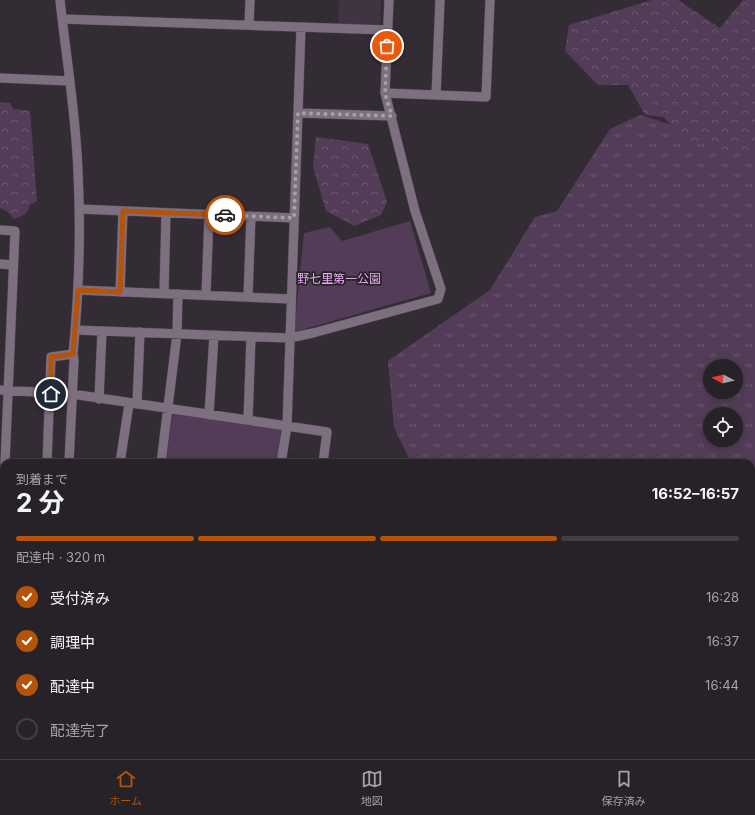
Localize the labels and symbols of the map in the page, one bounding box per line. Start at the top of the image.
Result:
pin [370,29,404,63]
courier [205,195,245,235]
park label: 野七里第一公園 [297,271,381,286]
north arrow [703,359,743,399]
pin [34,377,68,411]

